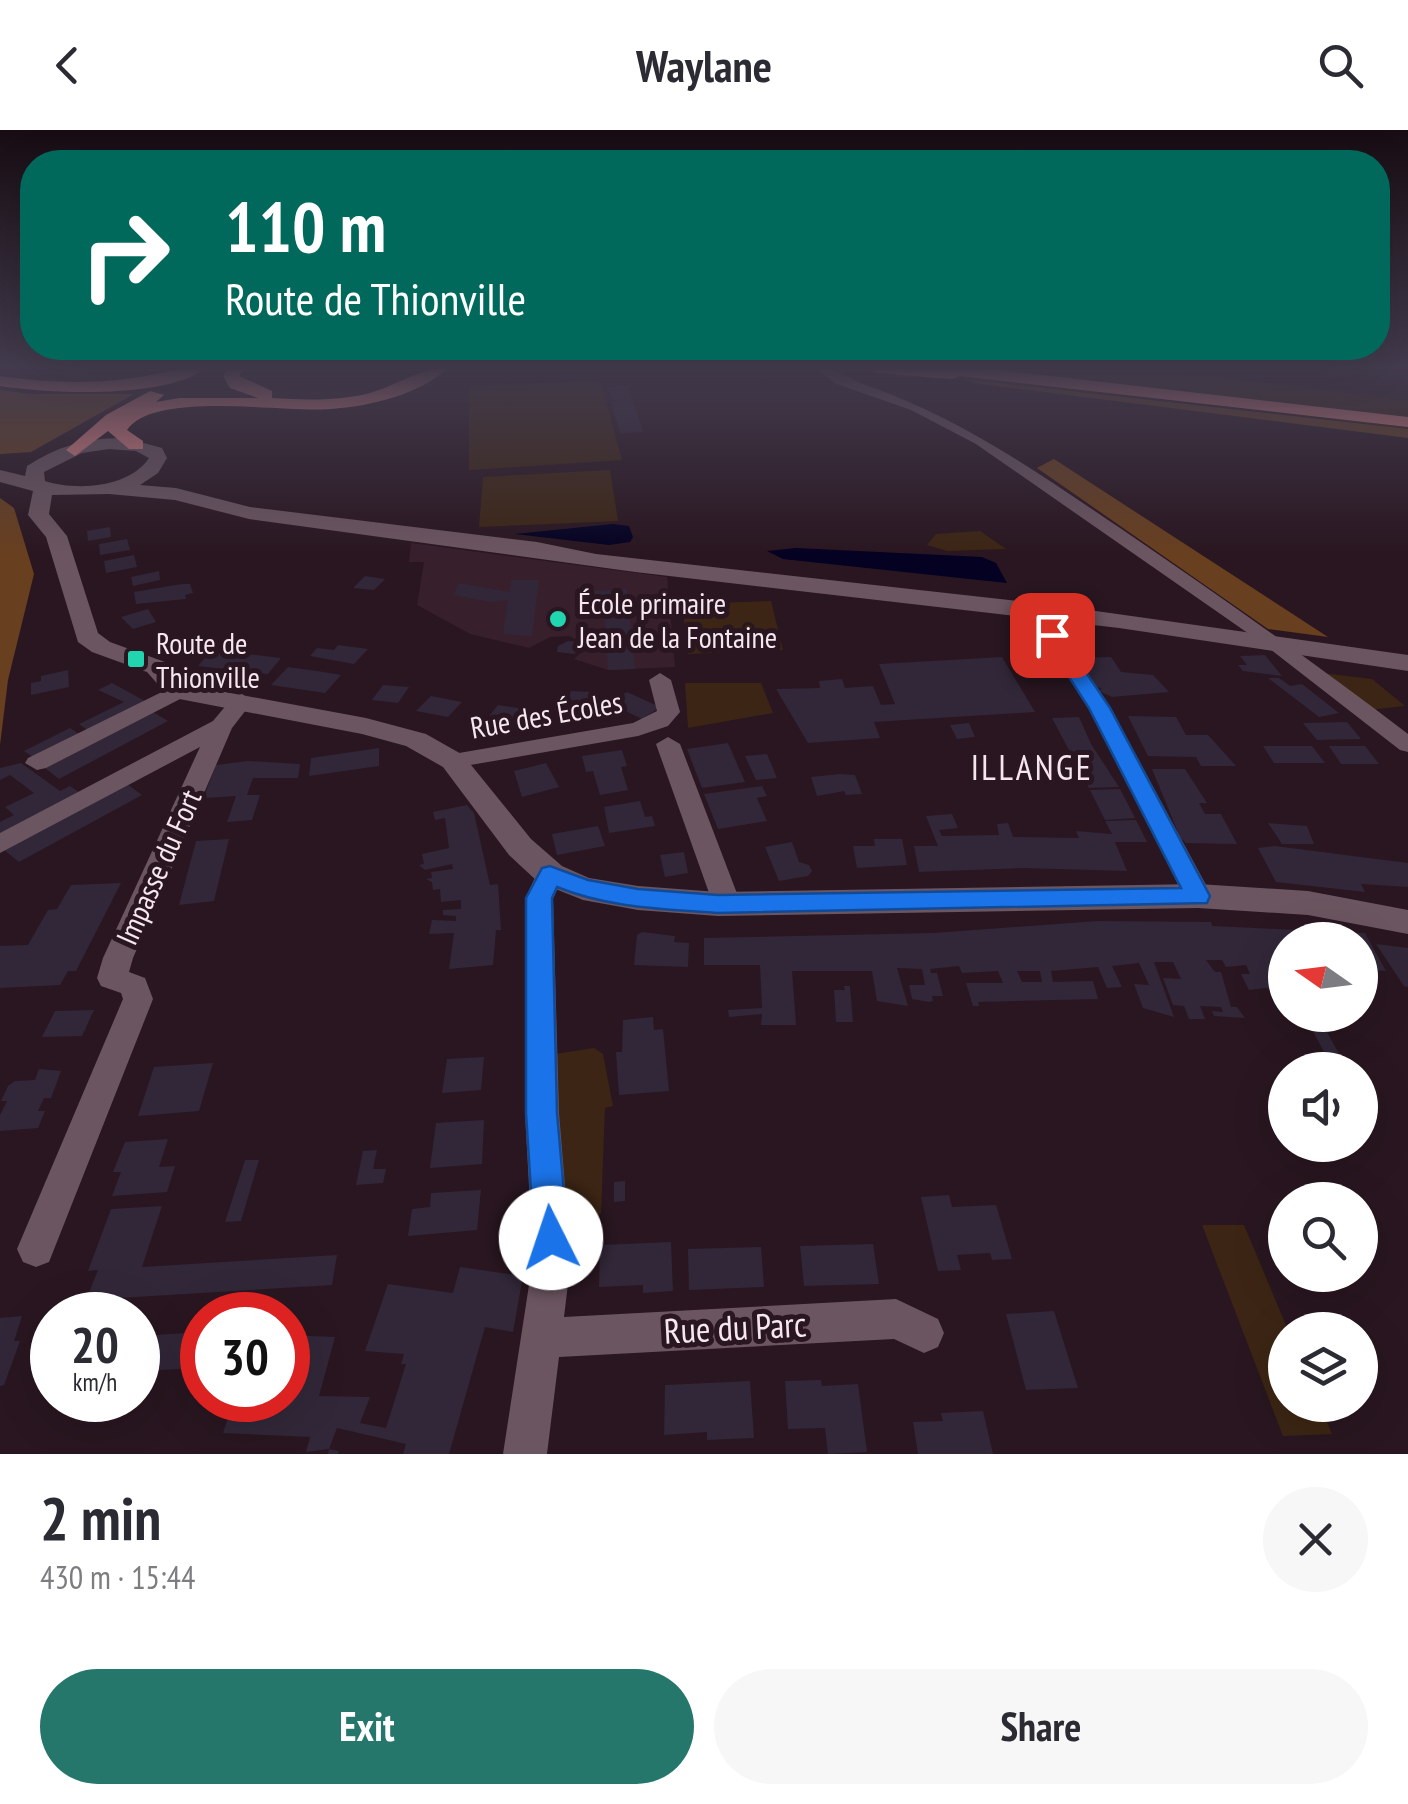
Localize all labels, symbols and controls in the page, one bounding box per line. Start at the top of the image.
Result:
text: Waylane [636,36,772,94]
icon: back [40,38,95,93]
icon: search [1313,38,1368,93]
text: 110 m [225,181,386,271]
icon: right [60,190,190,320]
text: Route de Thionville [225,269,526,327]
place label: École primaire Jean de la Fontaine [577,583,777,656]
pin [1010,593,1095,678]
marker: École primaire Jean de la Fontaine [547,608,569,630]
icon: arrive [1025,608,1080,663]
place label: Route de Thionville [156,623,260,696]
marker: Route de Thionville [125,648,147,670]
street label: Rue des Écoles [467,681,625,747]
district label: ILLANGE [971,744,1093,790]
street label: Impasse du Fort [107,783,210,951]
north arrow [1268,922,1378,1032]
map controls [1268,922,1378,1422]
button: sound [1268,1052,1378,1162]
button: search [1268,1182,1378,1292]
position arrow [499,1186,603,1290]
speed limit sign: 30 [180,1292,310,1422]
street label: Rue du Parc [663,1300,807,1354]
text: 20 [71,1312,119,1377]
button: layers [1268,1312,1378,1422]
text: km/h [73,1366,117,1398]
text: 2 min [40,1479,161,1557]
button: close [1263,1487,1368,1592]
text: 430 m · 15:44 [40,1556,195,1598]
button: Exit [40,1669,694,1784]
button: Share [714,1669,1368,1784]

